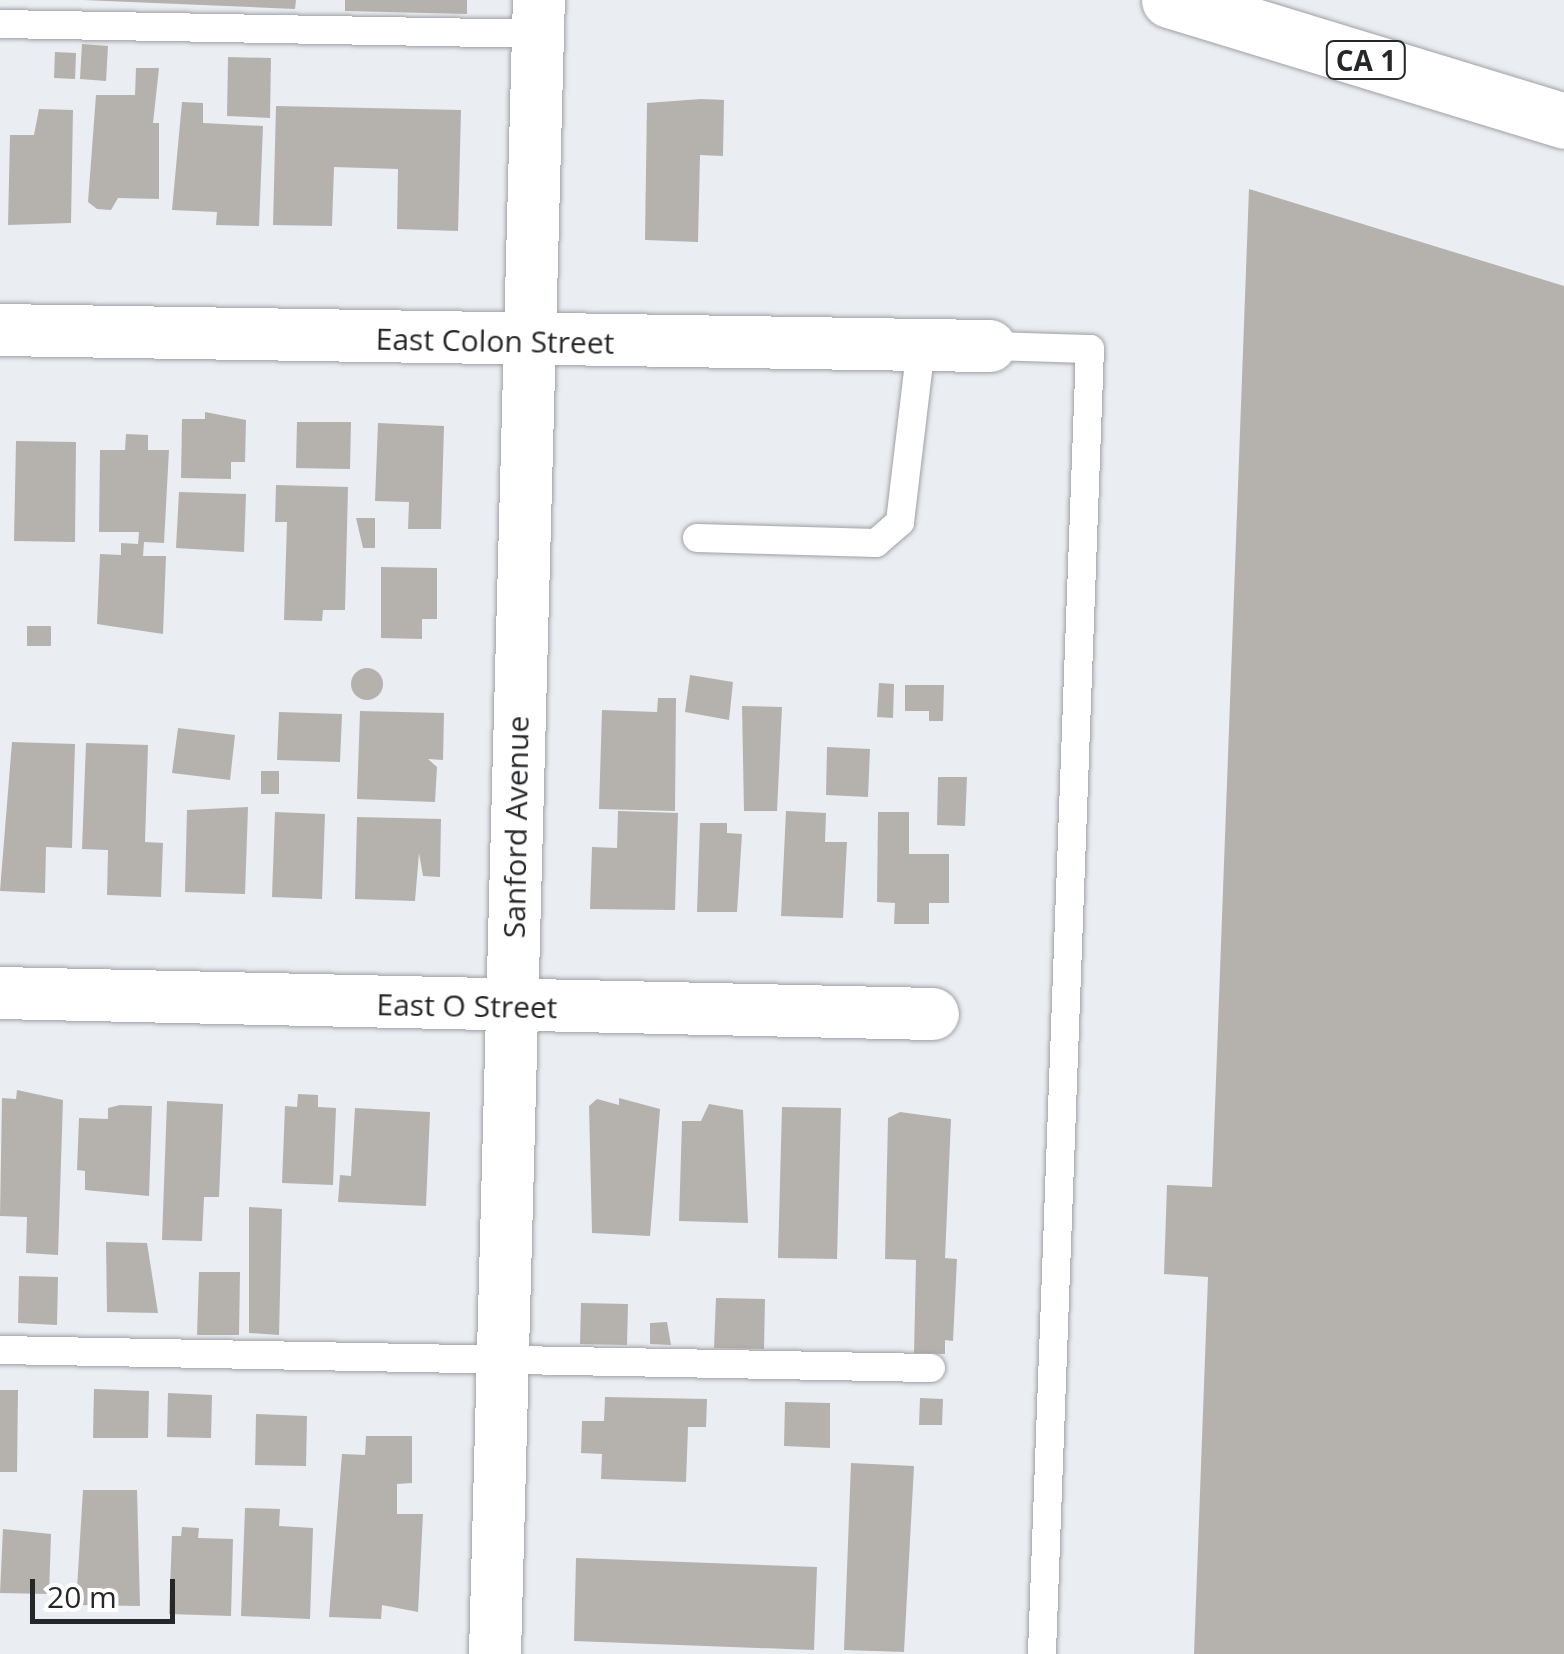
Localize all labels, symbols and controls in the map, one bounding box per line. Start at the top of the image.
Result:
road number: CA 1 [1324,37,1408,83]
street label: East Colon Street [375,321,615,361]
street label: Sanford Avenue [496,715,536,939]
street label: East O Street [376,986,558,1026]
scale bar [35,1559,180,1621]
text: 20 m [47,1576,117,1617]

